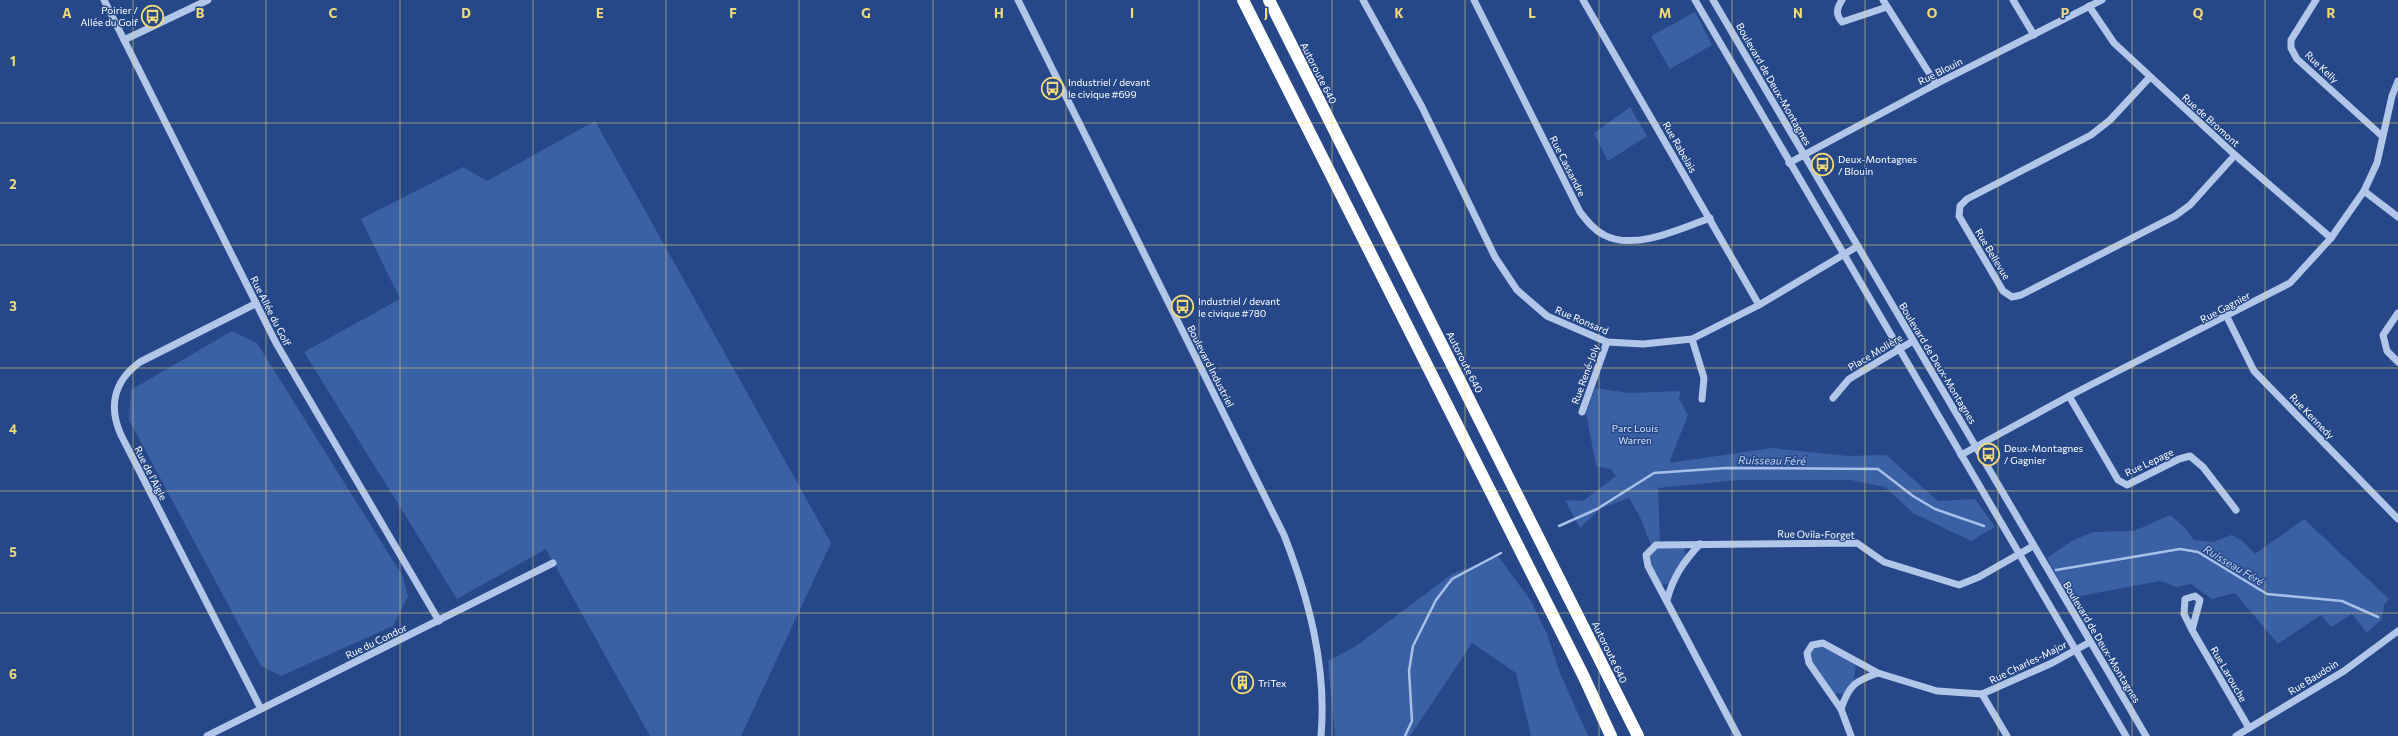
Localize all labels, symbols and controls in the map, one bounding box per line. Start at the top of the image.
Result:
bus stop icon: Poirier / Allée du Golf [140,3,166,29]
place label: Poirier / Allée du Golf [80,4,139,28]
text: A [62,5,72,21]
text: B [196,5,205,21]
text: C [329,5,338,21]
text: D [461,5,471,21]
text: E [596,5,604,21]
text: F [729,5,737,21]
text: G [861,5,871,21]
text: H [994,5,1004,21]
text: I [1130,5,1134,21]
text: J [1264,5,1268,21]
text: K [1394,5,1404,21]
text: L [1528,5,1536,21]
text: M [1659,5,1671,21]
text: N [1793,5,1803,21]
text: O [1927,5,1938,21]
text: P [2061,5,2070,21]
text: Q [2193,5,2204,21]
text: R [2327,5,2336,21]
street label: Boulevard de Deux-Montagnes [1734,21,1814,148]
street label: Autoroute 640 [1298,40,1340,106]
street label: Rue Kelly [2303,49,2341,85]
text: 1 [10,53,16,69]
street label: Rue Blouin [1916,55,1964,87]
bus stop icon: Industriel / devant le civique #699 [1039,75,1065,101]
place label: Industriel / devant le civique #699 [1068,76,1150,100]
street label: Rue de Bromont [2180,91,2242,149]
street label: Rue Rabelais [1660,119,1700,175]
street label: Rue Cassandre [1548,134,1588,198]
bus stop icon: Deux-Montagnes / Blouin [1810,152,1836,178]
place label: Deux-Montagnes / Blouin [1838,153,1918,177]
text: 2 [9,176,17,192]
street label: Rue Bellevue [1973,226,2013,282]
street label: Rue Allée du Golf [248,274,294,348]
street label: Rue Gagnier [2198,289,2252,325]
bus stop icon: Industriel / devant le civique #780 [1169,294,1195,320]
place label: Industriel / devant le civique #780 [1198,295,1280,319]
text: 3 [9,298,17,314]
street label: Boulevard de Deux-Montagnes [1897,300,1979,426]
street label: Rue Ronsard [1553,303,1611,337]
street label: Boulevard Industriel [1185,323,1237,409]
street label: Autoroute 640 [1444,329,1486,395]
street label: Place Molière [1846,331,1904,373]
street label: Rue René-Joly [1569,342,1601,406]
street label: Rue Kennedy [2287,391,2337,441]
text: 4 [9,421,17,437]
park label: Parc Louis Warren [1612,422,1659,446]
bus stop icon: Deux-Montagnes / Gagnier [1975,441,2001,467]
place label: Deux-Montagnes / Gagnier [2004,442,2084,466]
street label: Rue de l'Aigle [132,444,170,502]
street label: Rue Lepage [2123,446,2175,478]
water label: Ruisseau Féré [1738,453,1806,467]
street label: Rue Ovila-Forget [1777,527,1855,541]
water label: Ruisseau Féré [2202,542,2267,588]
text: 5 [9,544,17,560]
street label: Boulevard de Deux-Montagnes [2061,579,2143,705]
street label: Autoroute 640 [1590,619,1630,685]
street label: Rue du Condor [343,621,409,661]
street label: Rue Charles-Major [1987,638,2069,686]
street label: Rue Larouche [2208,644,2250,704]
street label: Rue Baudoin [2286,657,2340,697]
text: 6 [9,666,17,682]
building icon: TriTex [1230,670,1256,696]
place label: TriTex [1258,677,1287,689]

